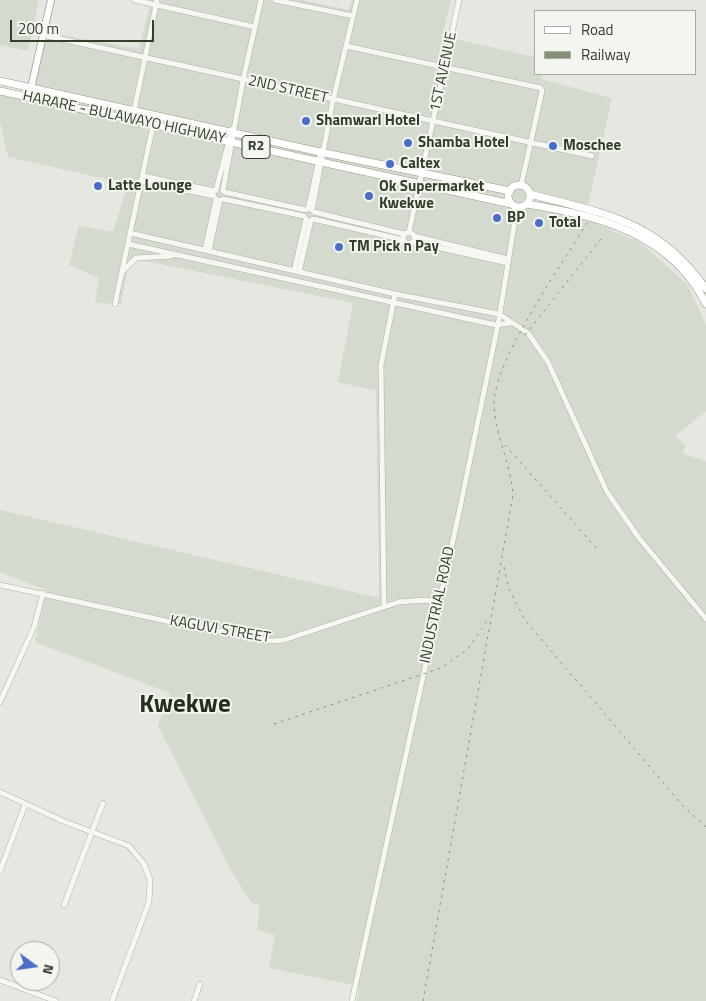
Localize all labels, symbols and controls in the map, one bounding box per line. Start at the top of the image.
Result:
scale bar [12,10,156,42]
legend [534,10,696,75]
text: 200 m [18,17,59,40]
text: Road [581,18,613,41]
street label: 1ST AVENUE [427,30,461,114]
text: Railway [581,43,631,66]
street label: 2ND STREET [246,72,330,108]
street label: HARARE - BULAWAYO HIGHWAY [21,88,227,148]
place label: Shamwarl Hotel [316,112,420,130]
marker: Shamwarl Hotel [300,115,312,127]
place label: Shamba Hotel [418,134,509,152]
road number: R2 [242,136,270,158]
marker: Shamba Hotel [402,137,414,149]
place label: Moschee [563,137,621,155]
marker: Moschee [547,140,559,152]
place label: Caltex [400,155,440,173]
marker: Caltex [384,158,396,170]
place label: Latte Lounge [108,177,192,195]
place label: Ok Supermarket Kwekwe [379,178,484,213]
marker: Latte Lounge [92,180,104,192]
marker: Ok Supermarket Kwekwe [363,190,375,202]
place label: BP [507,209,525,227]
marker: BP [491,212,503,224]
place label: Total [549,214,581,232]
marker: Total [533,217,545,229]
place label: TM Pick n Pay [349,238,439,256]
marker: TM Pick n Pay [333,241,345,253]
street label: INDUSTRIAL ROAD [417,545,459,665]
street label: KAGUVI STREET [168,612,272,648]
district label: Kwekwe [139,691,231,721]
north arrow [10,941,60,991]
text: N [38,962,60,977]

